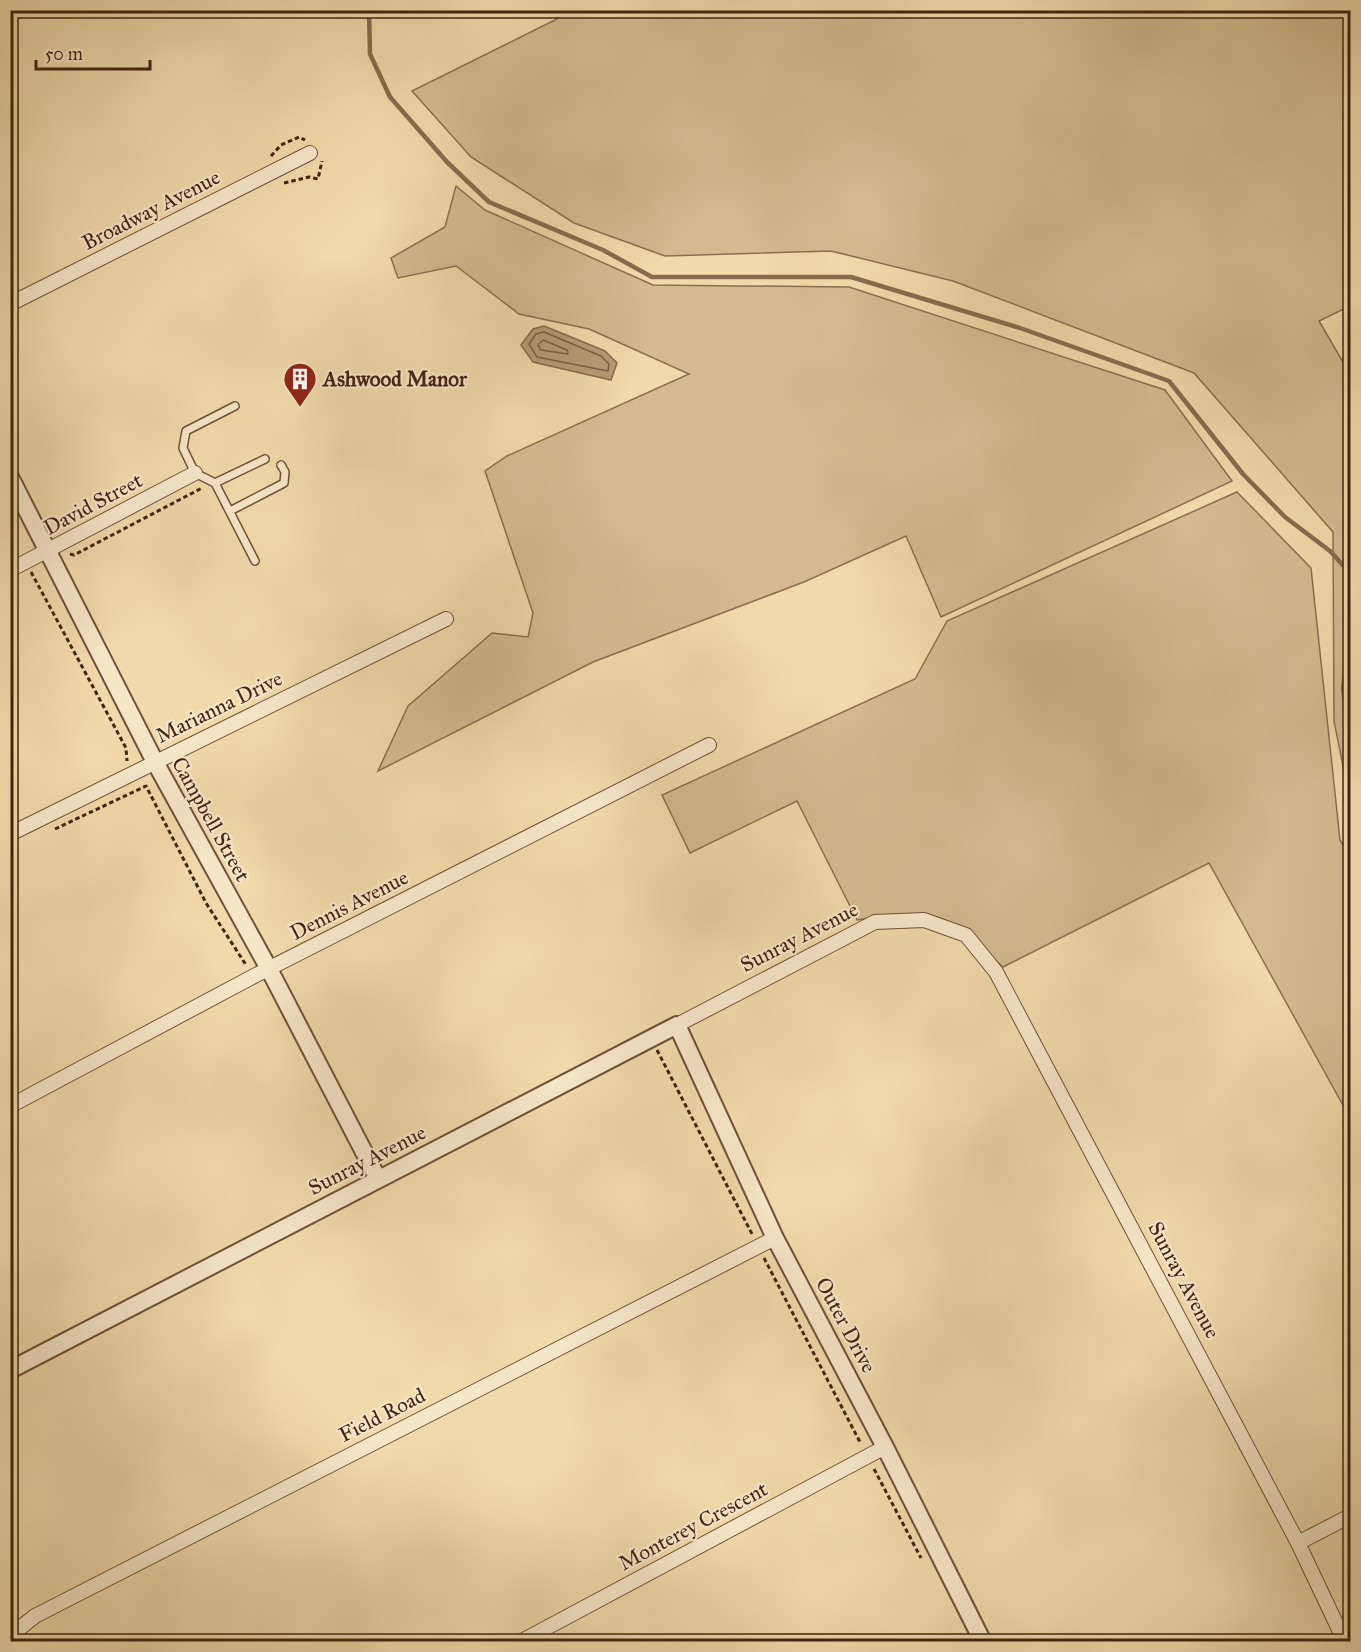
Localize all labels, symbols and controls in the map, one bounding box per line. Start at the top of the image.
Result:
scale bar [36,33,150,71]
text: 50 m [45,43,83,65]
street label: Broadway Avenue [78,164,225,256]
building icon: Ashwood Manor [282,361,318,408]
place label: Ashwood Manor [321,366,468,392]
street label: David Street [39,467,147,541]
street label: Marianna Drive [151,665,287,749]
street label: Campbell Street [166,752,256,886]
street label: Dennis Avenue [286,864,413,946]
street label: Sunray Avenue [736,896,862,978]
street label: Sunray Avenue [304,1119,430,1201]
street label: Sunray Avenue [1142,1217,1226,1343]
street label: Outer Drive [810,1273,882,1377]
street label: Field Road [334,1382,430,1448]
street label: Monterey Crescent [614,1476,772,1576]

